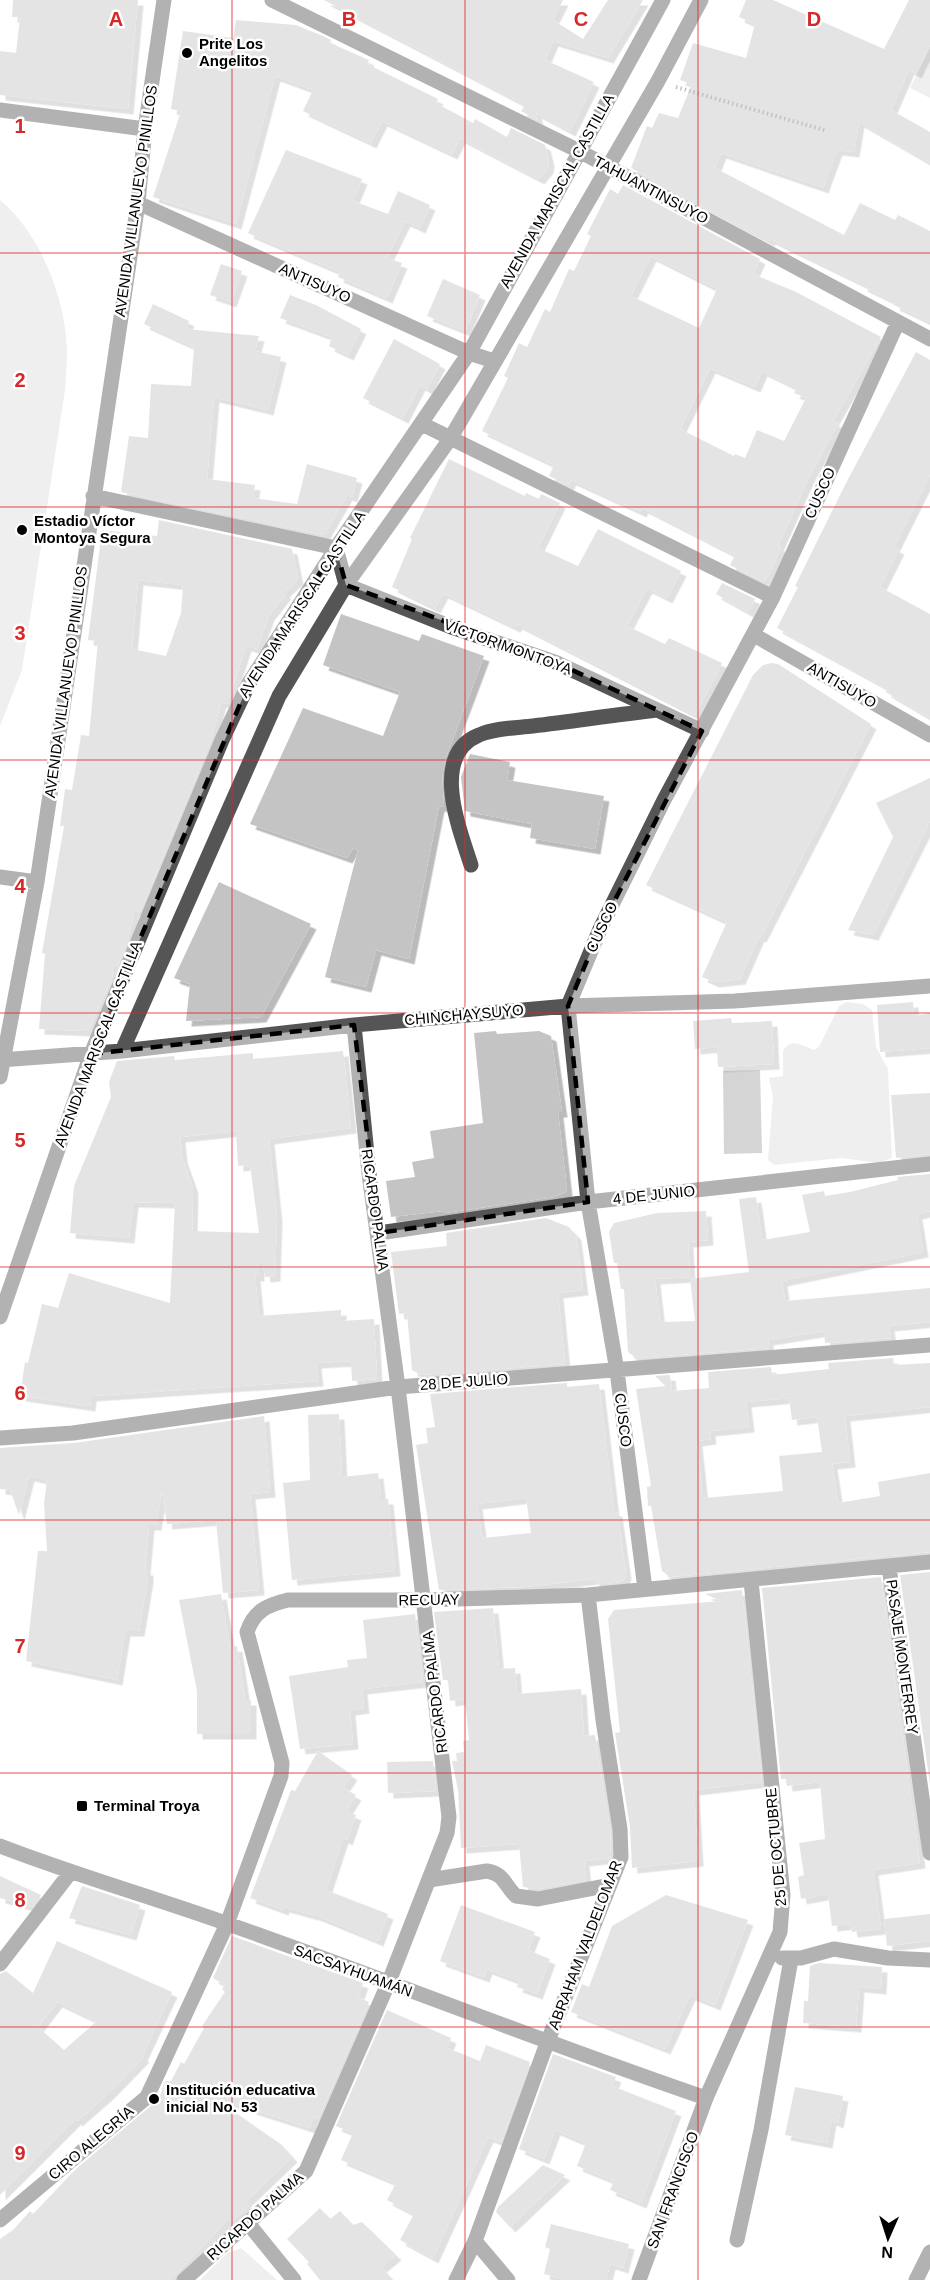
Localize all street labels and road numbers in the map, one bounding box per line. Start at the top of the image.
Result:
street label: AVENIDA VILLANUEVO PINILLOS [111,84,160,318]
street label: AVENIDA MARISCAL CASTILLA [496,91,617,291]
street label: TAHUANTINSUYO [591,152,711,227]
street label: ANTISUYO [277,259,354,306]
street label: CUSCO [801,465,838,521]
street label: AVENIDA MARISCAL CASTILLA [235,507,368,700]
street label: AVENIDA VILLANUEVO PINILLOS [41,565,90,799]
street label: VÍCTOR MONTOYA [442,615,575,678]
street label: ANTISUYO [805,658,880,711]
street label: CUSCO [582,899,621,955]
street label: AVENIDA MARISCAL CASTILLA [50,938,145,1149]
street label: CHINCHAYSUYO [404,1001,524,1028]
street label: RICARDO PALMA [359,1148,392,1272]
street label: 4 DE JUNIO [612,1182,696,1207]
street label: 28 DE JULIO [419,1370,509,1393]
street label: CUSCO [612,1392,635,1448]
street label: PASAJE MONTERREY [883,1578,922,1736]
street label: RECUAY [398,1590,460,1609]
street label: RICARDO PALMA [419,1630,450,1754]
street label: 25 DE OCTUBRE [762,1787,789,1907]
street label: ABRAHAM VALDELOMAR [544,1858,625,2032]
street label: SACSAYHUAMÁN [292,1941,415,2000]
street label: CIRO ALEGRÍA [45,2102,137,2183]
street label: SAN FRANCISCO [643,2129,702,2251]
street label: RICARDO PALMA [203,2168,306,2263]

